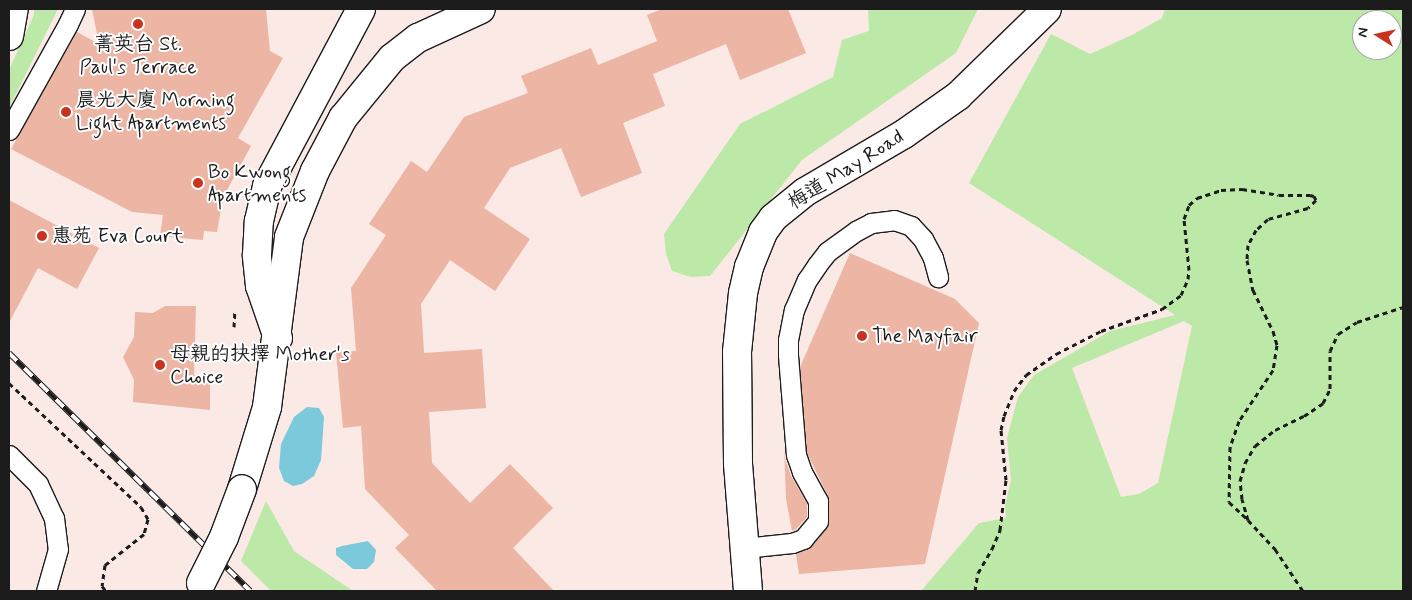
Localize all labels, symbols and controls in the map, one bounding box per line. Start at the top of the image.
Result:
north arrow [1352,10,1402,60]
marker: 菁英台 St. Paul's Terrace [132,18,144,30]
text: N [1354,26,1373,39]
place label: 菁英台 St. Paul's Terrace [81,32,195,79]
place label: 晨光大廈 Morning Light Apartments [76,88,235,135]
marker: 晨光大廈 Morning Light Apartments [60,106,72,118]
street label: 梅道 May Road [785,126,907,214]
place label: Bo Kwong Apartments [208,160,306,207]
marker: Bo Kwong Apartments [192,177,204,189]
place label: 惠苑 Eva Court [52,224,182,248]
marker: 惠苑 Eva Court [36,230,48,242]
place label: The Mayfair [872,324,977,348]
marker: The Mayfair [856,330,868,342]
place label: 母親的抉擇 Mother's Choice [170,342,350,389]
marker: 母親的抉擇 Mother's Choice [154,359,166,371]

